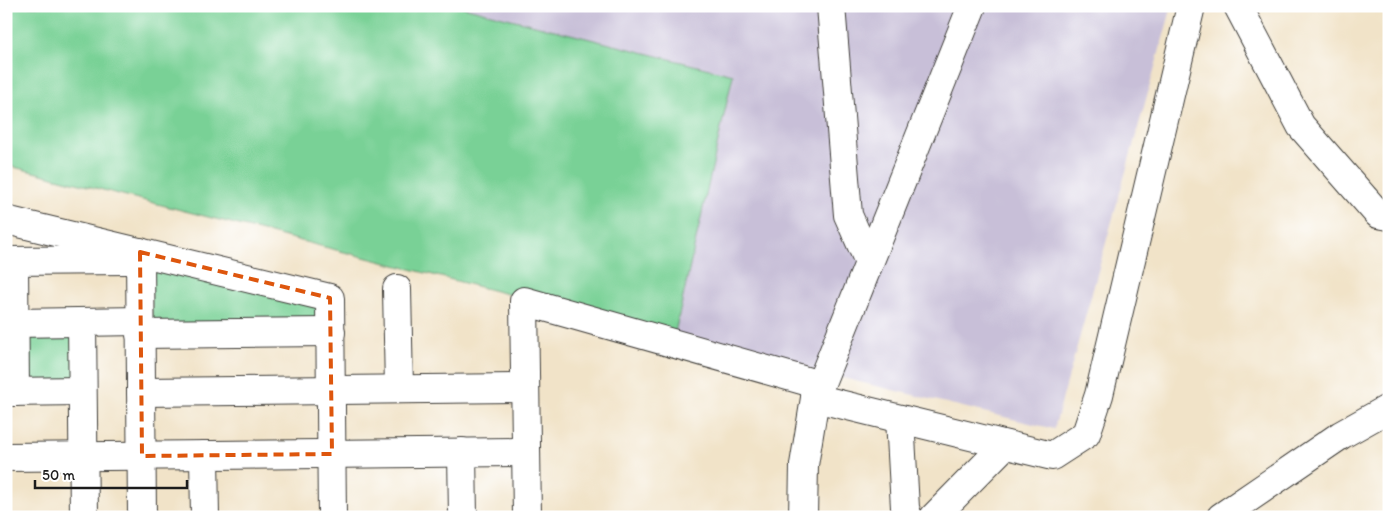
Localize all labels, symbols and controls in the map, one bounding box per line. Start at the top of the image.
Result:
scale bar [35,458,188,490]
text: 50 m [42,466,75,484]

